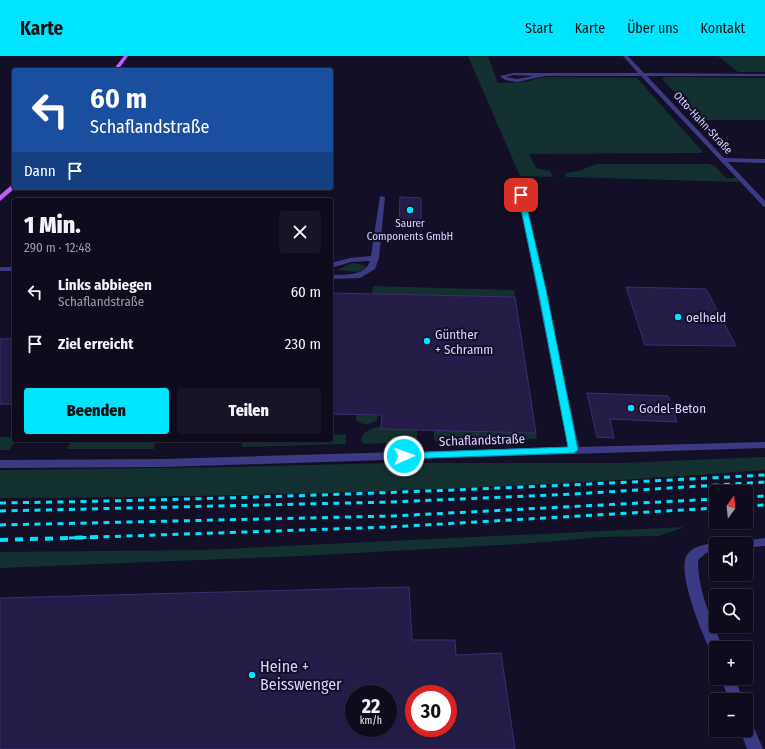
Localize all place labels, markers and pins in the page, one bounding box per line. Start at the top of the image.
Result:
pin [504,178,538,212]
marker: Saurer Components GmbH [405,205,415,215]
place label: Saurer Components GmbH [367,217,453,243]
place label: oelheld [686,310,726,325]
marker: oelheld [673,312,683,322]
place label: Günther + Schramm [435,327,493,357]
marker: Günther + Schramm [422,336,432,346]
place label: Godel-Beton [639,401,706,416]
marker: Godel-Beton [626,403,636,413]
place label: Heine + Beisswenger [260,657,342,694]
marker: Heine + Beisswenger [247,670,257,680]

